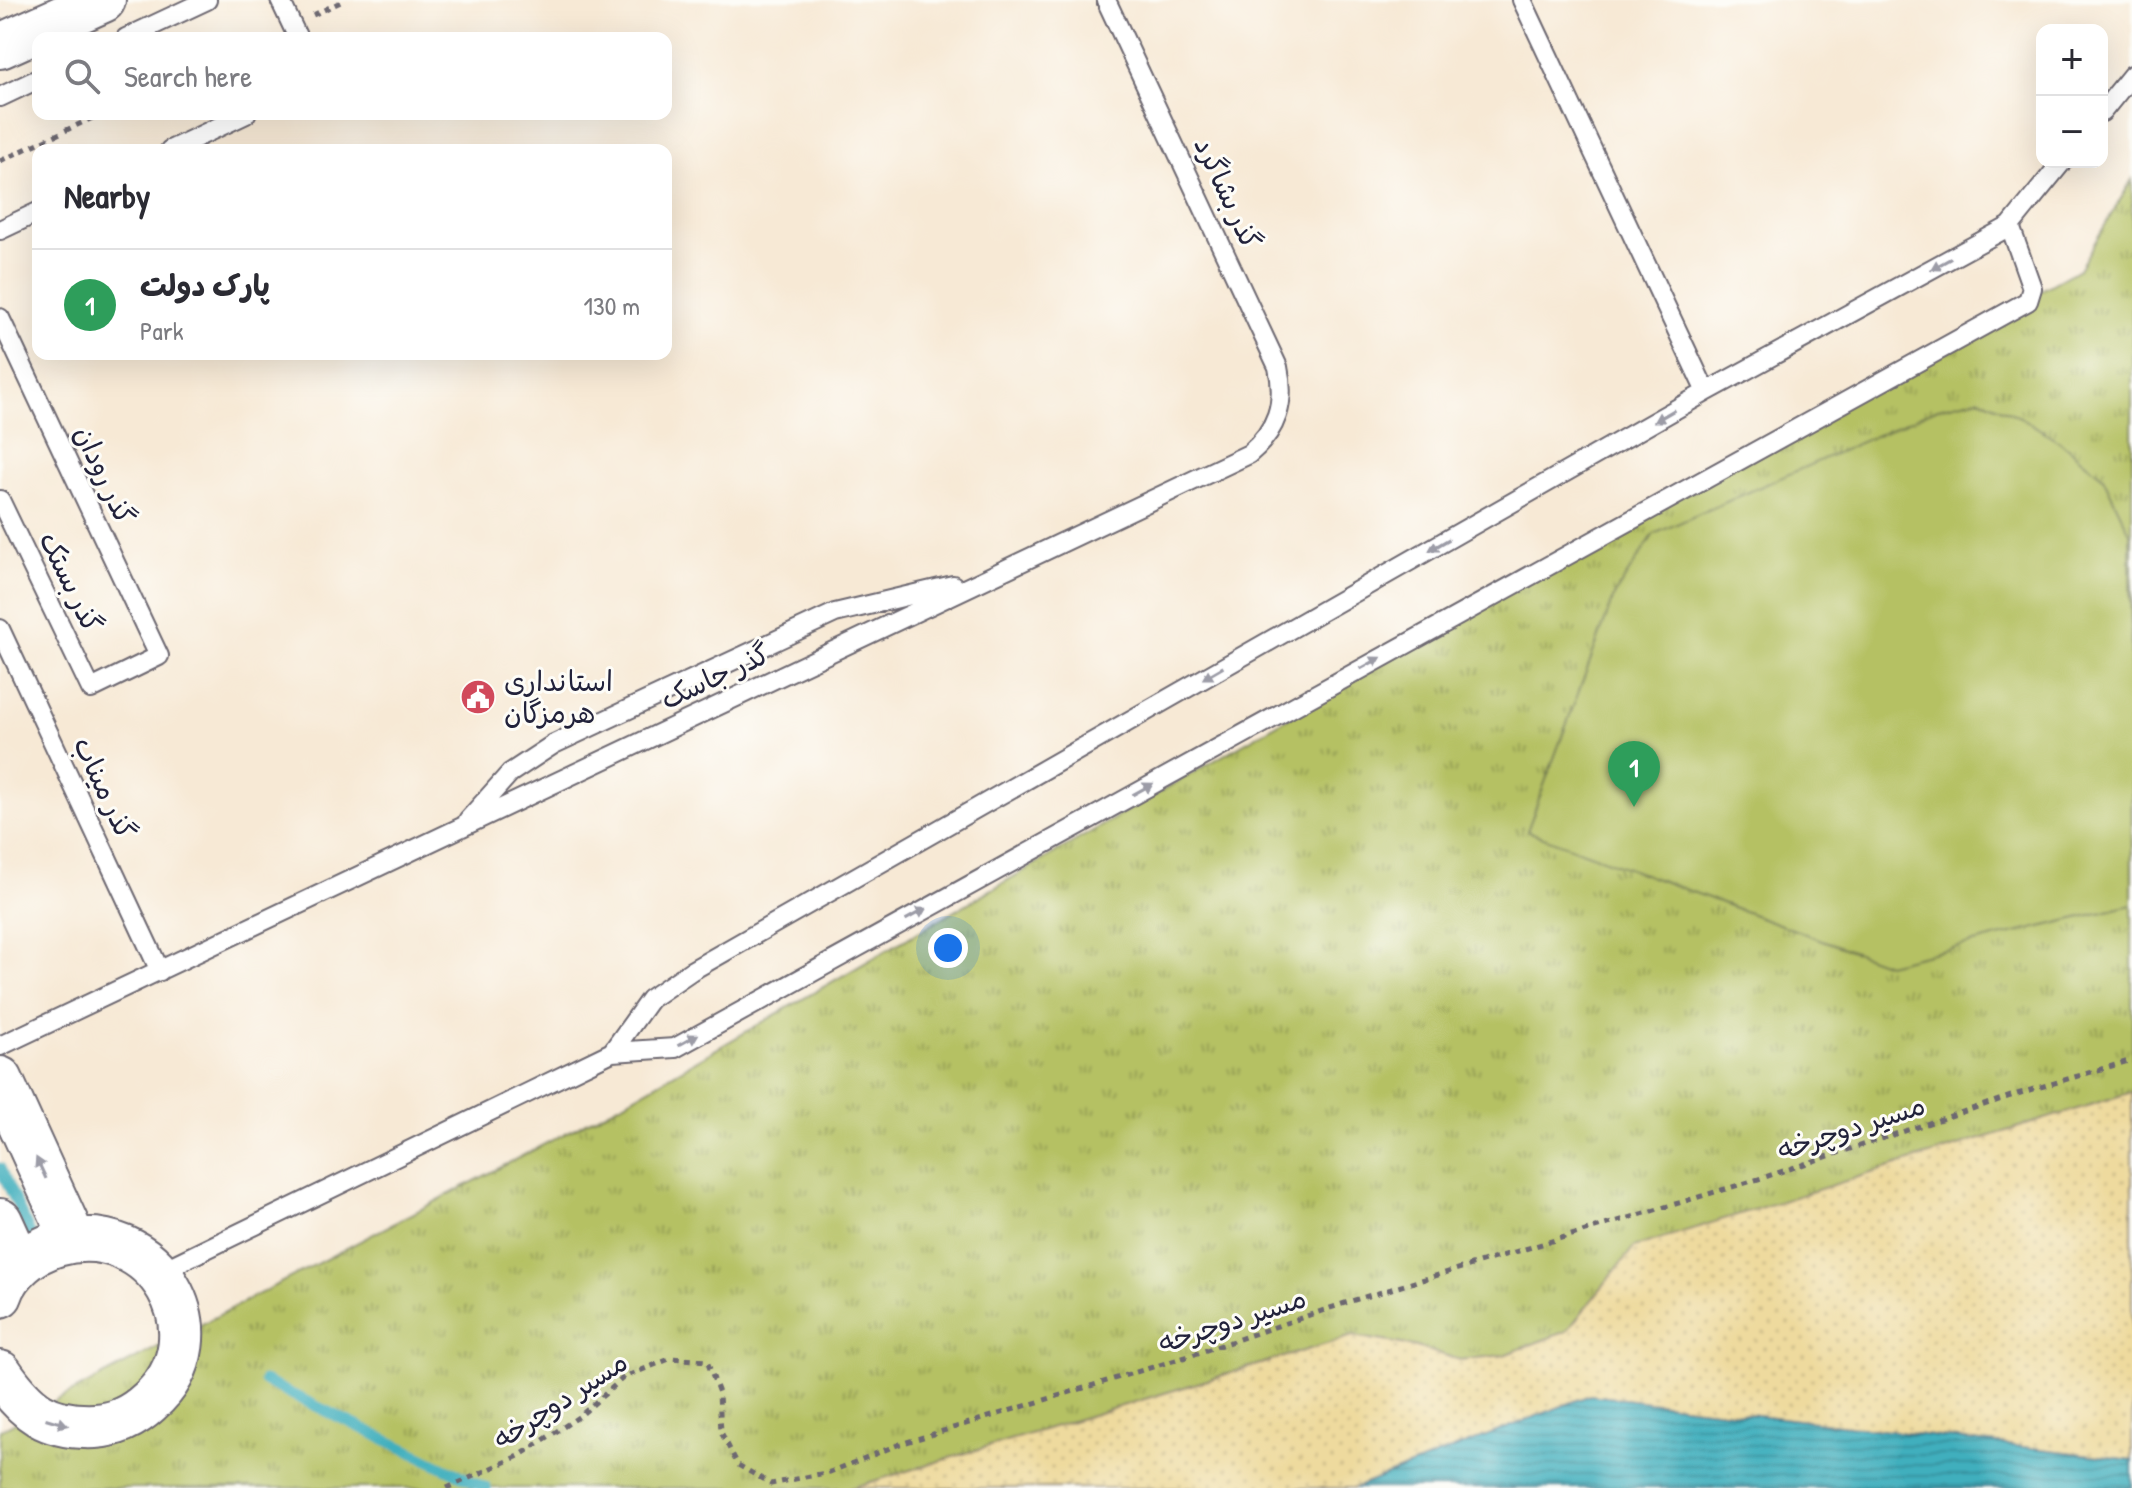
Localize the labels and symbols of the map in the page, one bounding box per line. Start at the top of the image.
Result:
street label: گذر بشاگرد [1186,131,1270,255]
one-way arrow [1930,257,1953,270]
one-way arrow [1653,409,1676,423]
street label: گذر رودان [66,419,144,531]
street label: گذر بستک [30,525,112,639]
one-way arrow [1427,538,1450,552]
street label: گذر جاسک [654,634,776,718]
one-way arrow [1360,656,1382,670]
place label: استانداری هرمزگان [504,662,613,732]
one-way arrow [1202,666,1224,680]
public building icon: استانداری هرمزگان [459,678,497,716]
street label: گذر میناب [65,731,145,845]
pin: 1 [1608,741,1660,807]
one-way arrow [1132,782,1155,796]
one-way arrow [905,908,927,922]
your location [928,928,968,968]
one-way arrow [677,1033,700,1047]
street label: مسیر دوچرخه [1772,1085,1930,1169]
one-way arrow [34,1157,48,1180]
street label: مسیر دوچرخه [1153,1278,1311,1362]
street label: مسیر دوچرخه [485,1342,635,1458]
one-way arrow [46,1416,70,1429]

